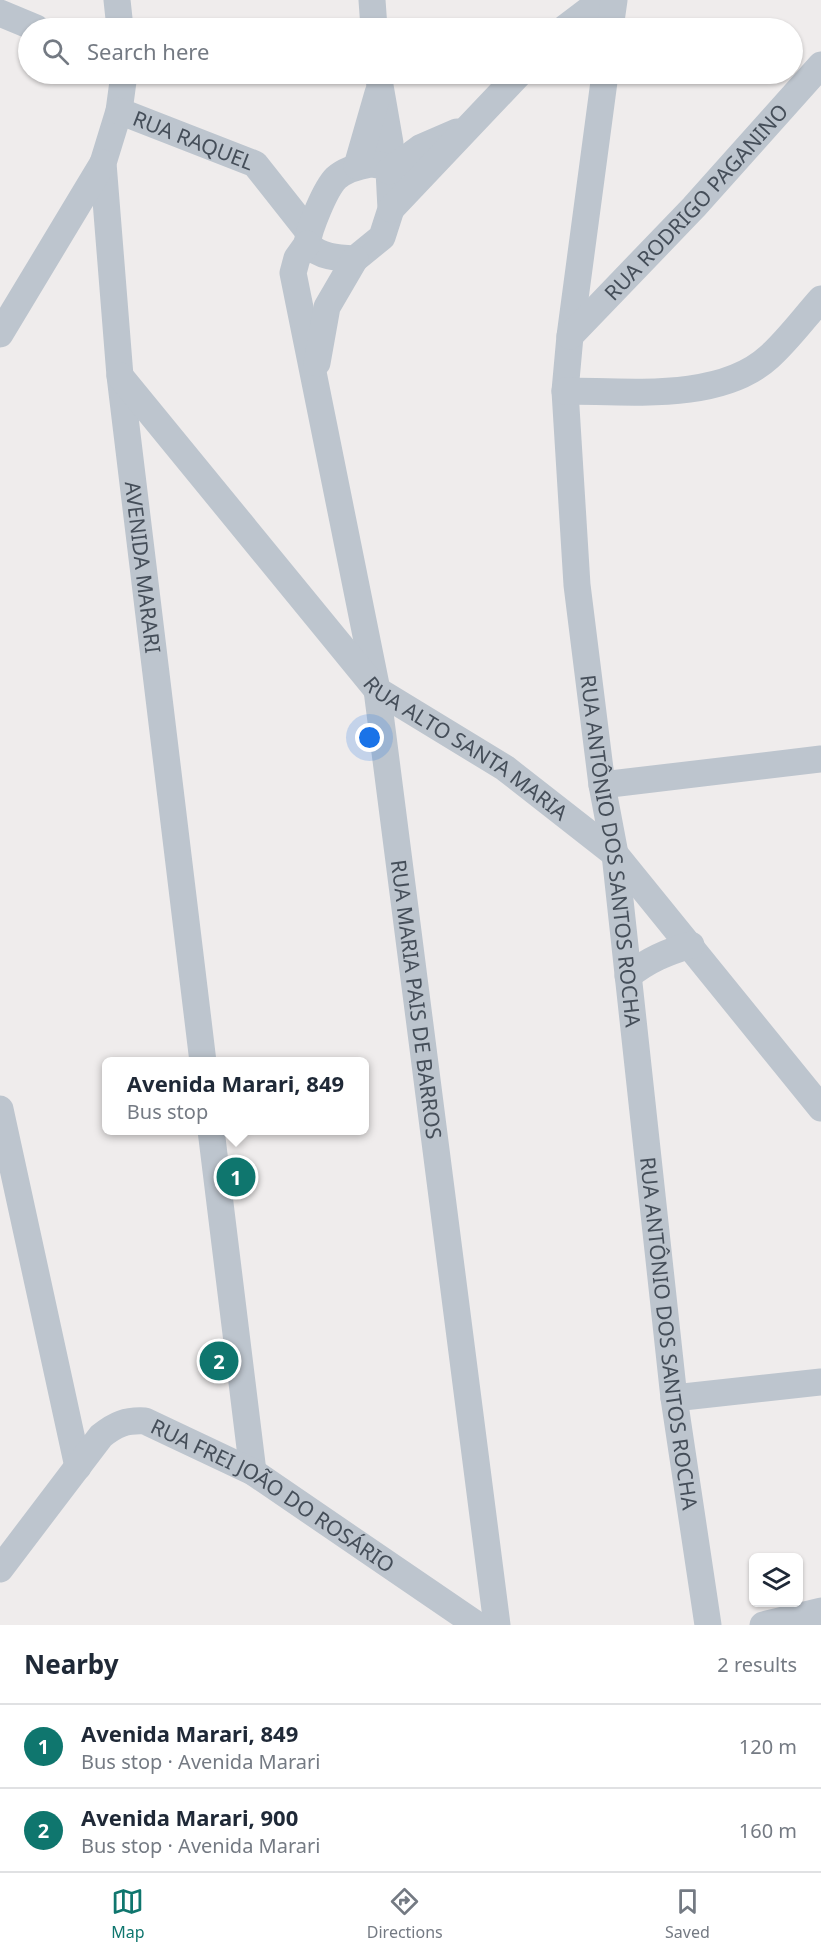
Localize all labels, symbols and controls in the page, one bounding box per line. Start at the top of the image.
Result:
search box [18,18,803,84]
icon: search [39,35,72,68]
text: Search here [87,36,209,66]
street label: RUA RODRIGO PAGANINO [598,98,794,306]
street label: RUA RAQUEL [129,104,258,176]
street label: AVENIDA MARARI [119,480,167,655]
street label: RUA ALTO SANTA MARIA [357,670,574,827]
street label: RUA ANTÔNIO DOS SANTOS ROCHA [574,673,648,1029]
your location [355,723,384,752]
street label: RUA MARIA PAIS DE BARROS [385,858,449,1141]
popup [102,1057,369,1135]
text: Avenida Marari, 849 [127,1068,344,1098]
text: Bus stop [127,1098,208,1125]
pin: 1 [216,1154,256,1200]
street label: RUA ANTÔNIO DOS SANTOS ROCHA [634,1155,705,1512]
pin: 2 [200,1338,238,1384]
street label: RUA FREI JOÃO DO ROSÁRIO [146,1412,400,1579]
map controls [749,1553,803,1607]
button: layers [749,1553,803,1607]
text: Nearby [24,1646,119,1682]
text: 2 results [717,1651,797,1678]
text: Avenida Marari, 849 [81,1718,298,1748]
text: 1 [38,1733,49,1760]
text: 120 m [739,1733,797,1760]
text: Bus stop · Avenida Marari [81,1748,320,1775]
text: Avenida Marari, 900 [81,1802,298,1832]
text: 2 [38,1817,49,1844]
text: 160 m [739,1817,797,1844]
text: Bus stop · Avenida Marari [81,1832,320,1859]
tab: Map [111,1885,144,1943]
tab: Directions [367,1885,443,1943]
tab: Saved [665,1885,710,1943]

